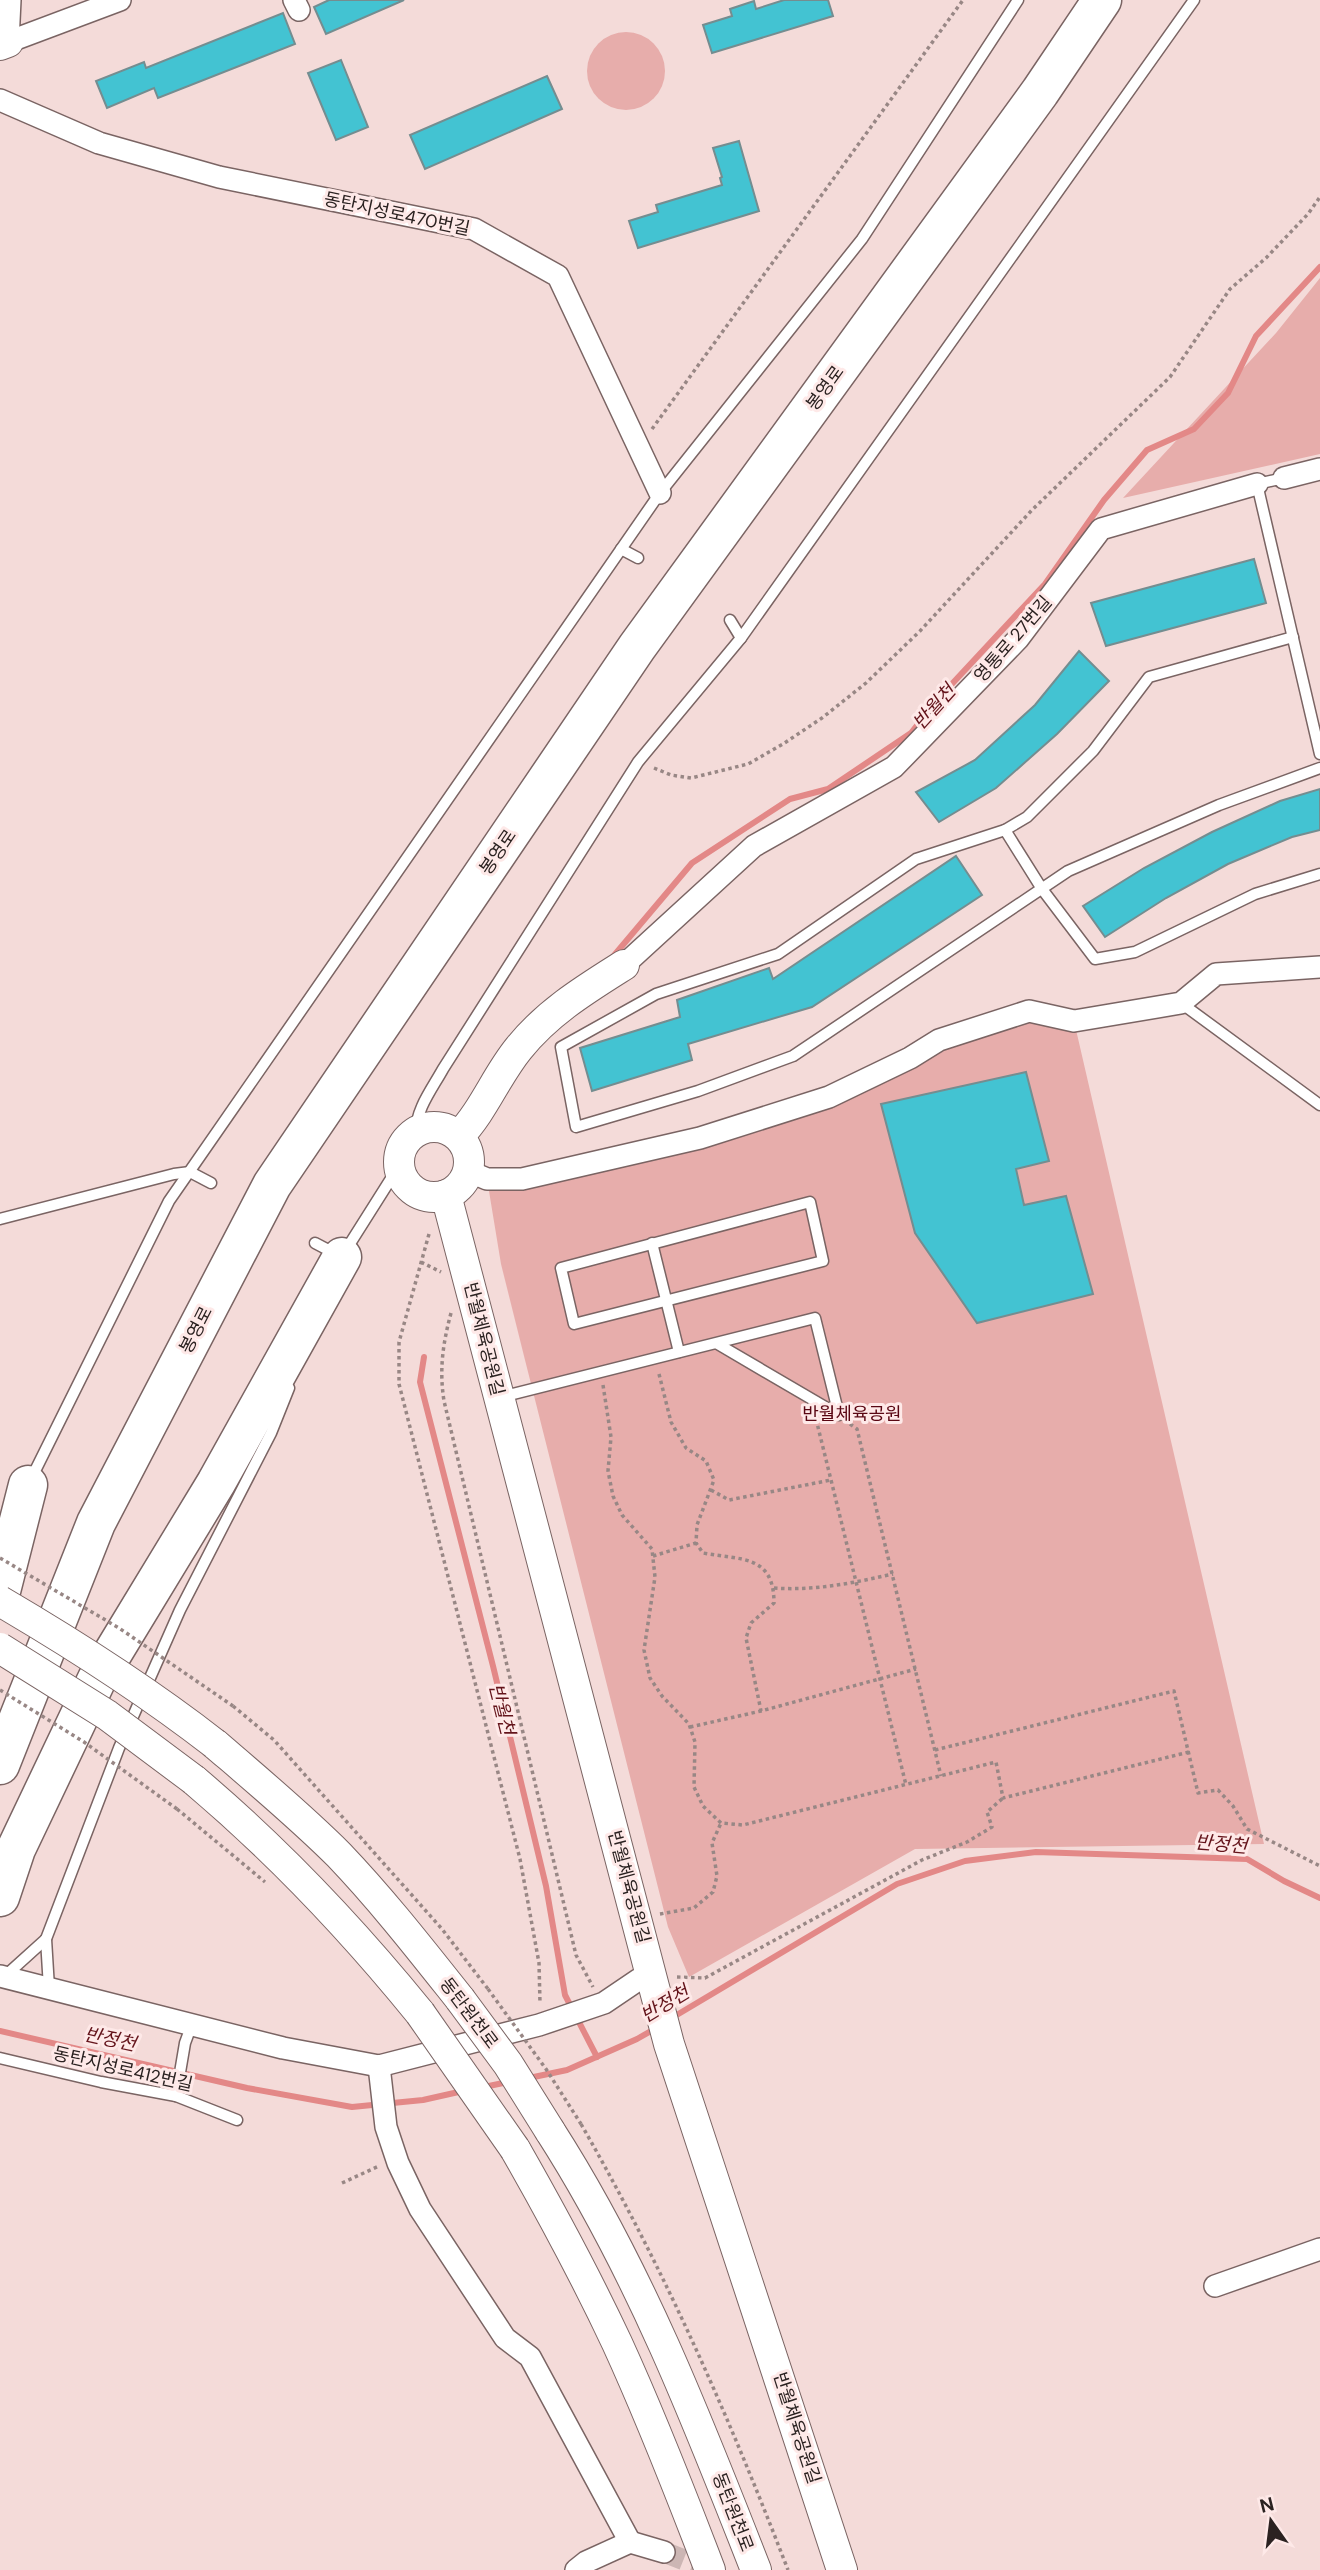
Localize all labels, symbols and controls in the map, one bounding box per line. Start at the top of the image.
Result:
street label: 동탄지성로470번길 [322,187,472,241]
street label: 봉영로 [801,361,849,415]
street label: 영통로 27번길 [969,591,1057,687]
water label: 반월천 [907,678,962,735]
street label: 봉영로 [474,825,522,879]
street label: 반월체육공원길 [458,1280,510,1398]
street label: 봉영로 [174,1302,218,1358]
park label: 반월체육공원 [802,1402,902,1426]
water label: 반월천 [484,1681,521,1739]
street label: 반월체육공원길 [602,1828,656,1946]
water label: 반정천 [1194,1829,1250,1859]
street label: 동탄원천로 [434,1973,504,2053]
water label: 반정천 [636,1979,695,2028]
water label: 반정천 [82,2021,140,2057]
street label: 동탄지성로412번길 [51,2041,195,2097]
street label: 반월체육공원길 [768,2369,826,2487]
street label: 동탄원천로 [707,2469,759,2555]
north arrow [1236,2486,1306,2556]
text: N [1257,2491,1277,2519]

